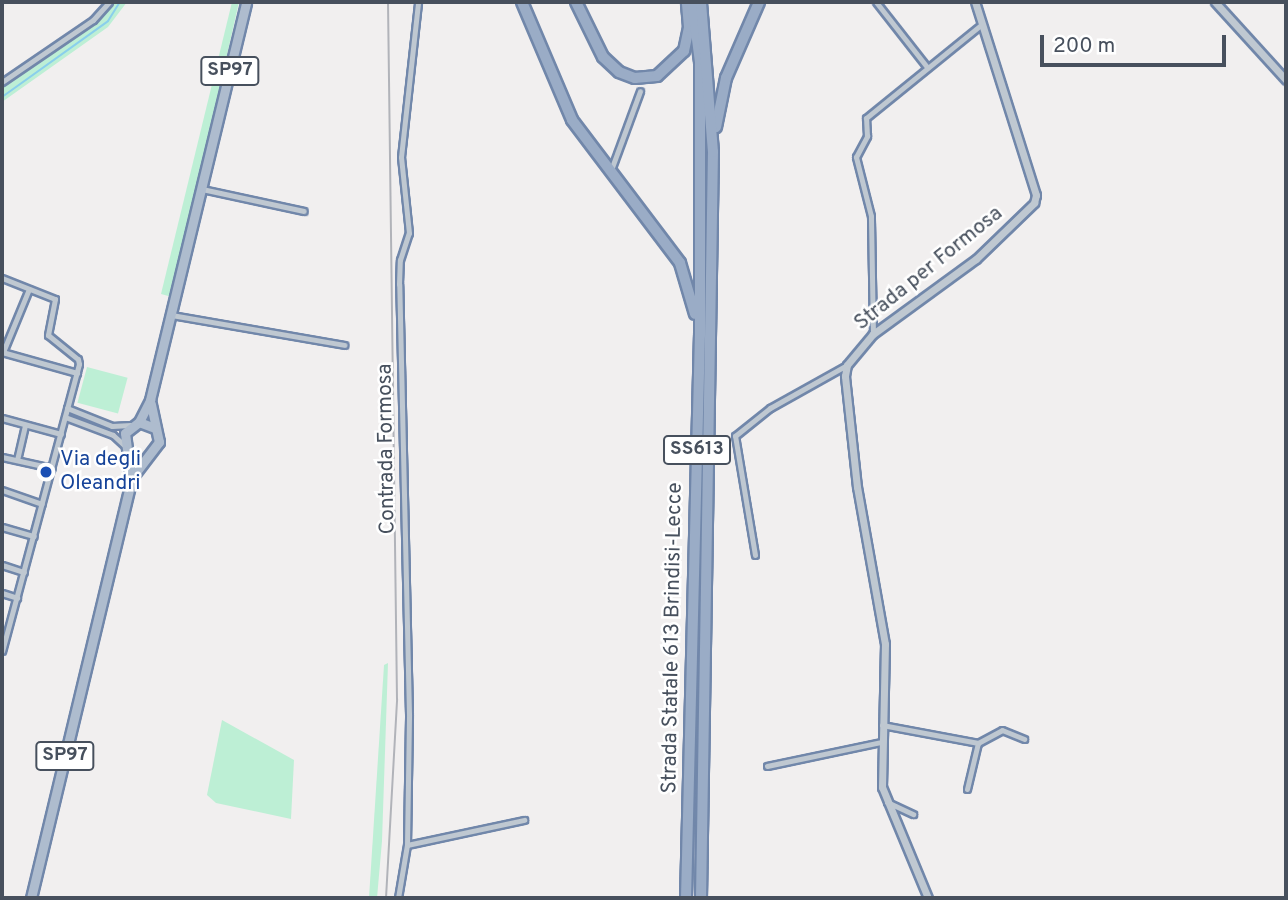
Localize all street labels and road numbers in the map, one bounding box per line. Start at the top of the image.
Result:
road number: SP97 [200,55,260,86]
street label: Strada per Formosa [850,202,1008,336]
street label: Contrada Formosa [373,363,401,535]
road number: SS613 [662,435,732,466]
street label: Strada Statale 613 Brindisi-Lecce [658,482,688,794]
road number: SP97 [35,740,95,772]

